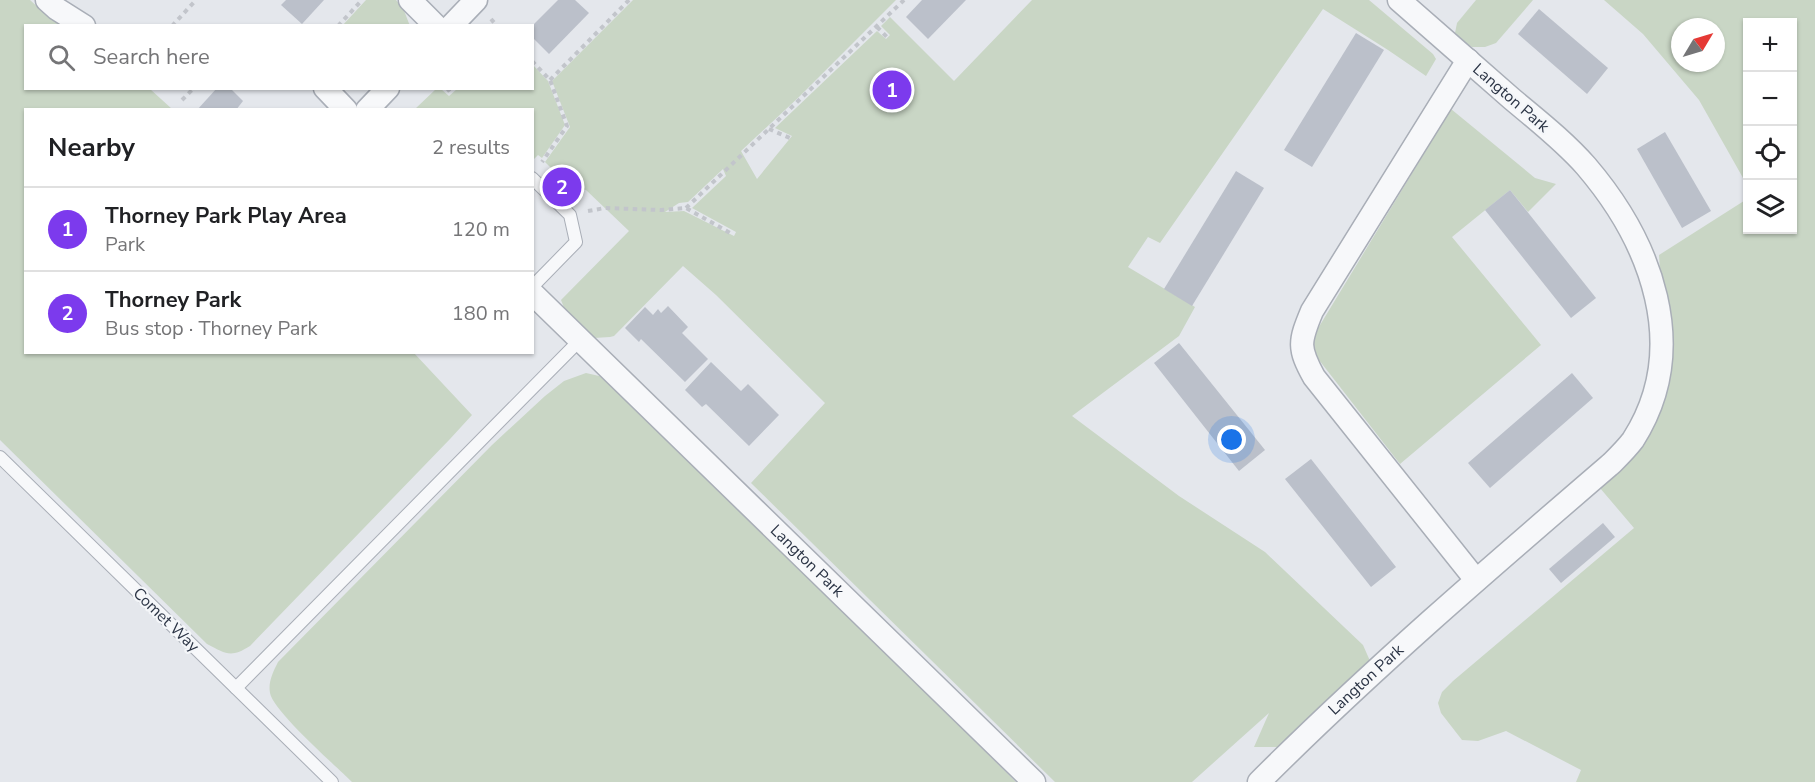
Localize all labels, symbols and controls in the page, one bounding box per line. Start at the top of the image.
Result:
north arrow [1671,18,1725,72]
map controls [1743,18,1797,234]
button: + [1743,18,1797,72]
search box [24,24,534,90]
icon: search [45,41,78,74]
text: Search here [93,42,210,72]
street label: Langton Park [1468,58,1555,138]
pin: 1 [872,68,912,112]
button: − [1743,72,1797,126]
button: locate [1743,126,1797,180]
text: Nearby [48,130,135,165]
text: 2 results [432,134,510,161]
pin: 2 [542,164,582,210]
button: layers [1743,180,1797,234]
text: Thorney Park Play Area [105,201,347,231]
text: 1 [62,216,74,243]
text: 120 m [452,216,510,243]
text: Park [105,231,145,258]
text: Thorney Park [105,285,241,315]
text: 2 [62,300,74,327]
text: 180 m [452,300,510,327]
text: Bus stop · Thorney Park [105,315,317,342]
your location [1217,425,1246,454]
street label: Langton Park [765,520,850,603]
street label: Comet Way [128,583,205,658]
street label: Langton Park [1323,639,1409,720]

